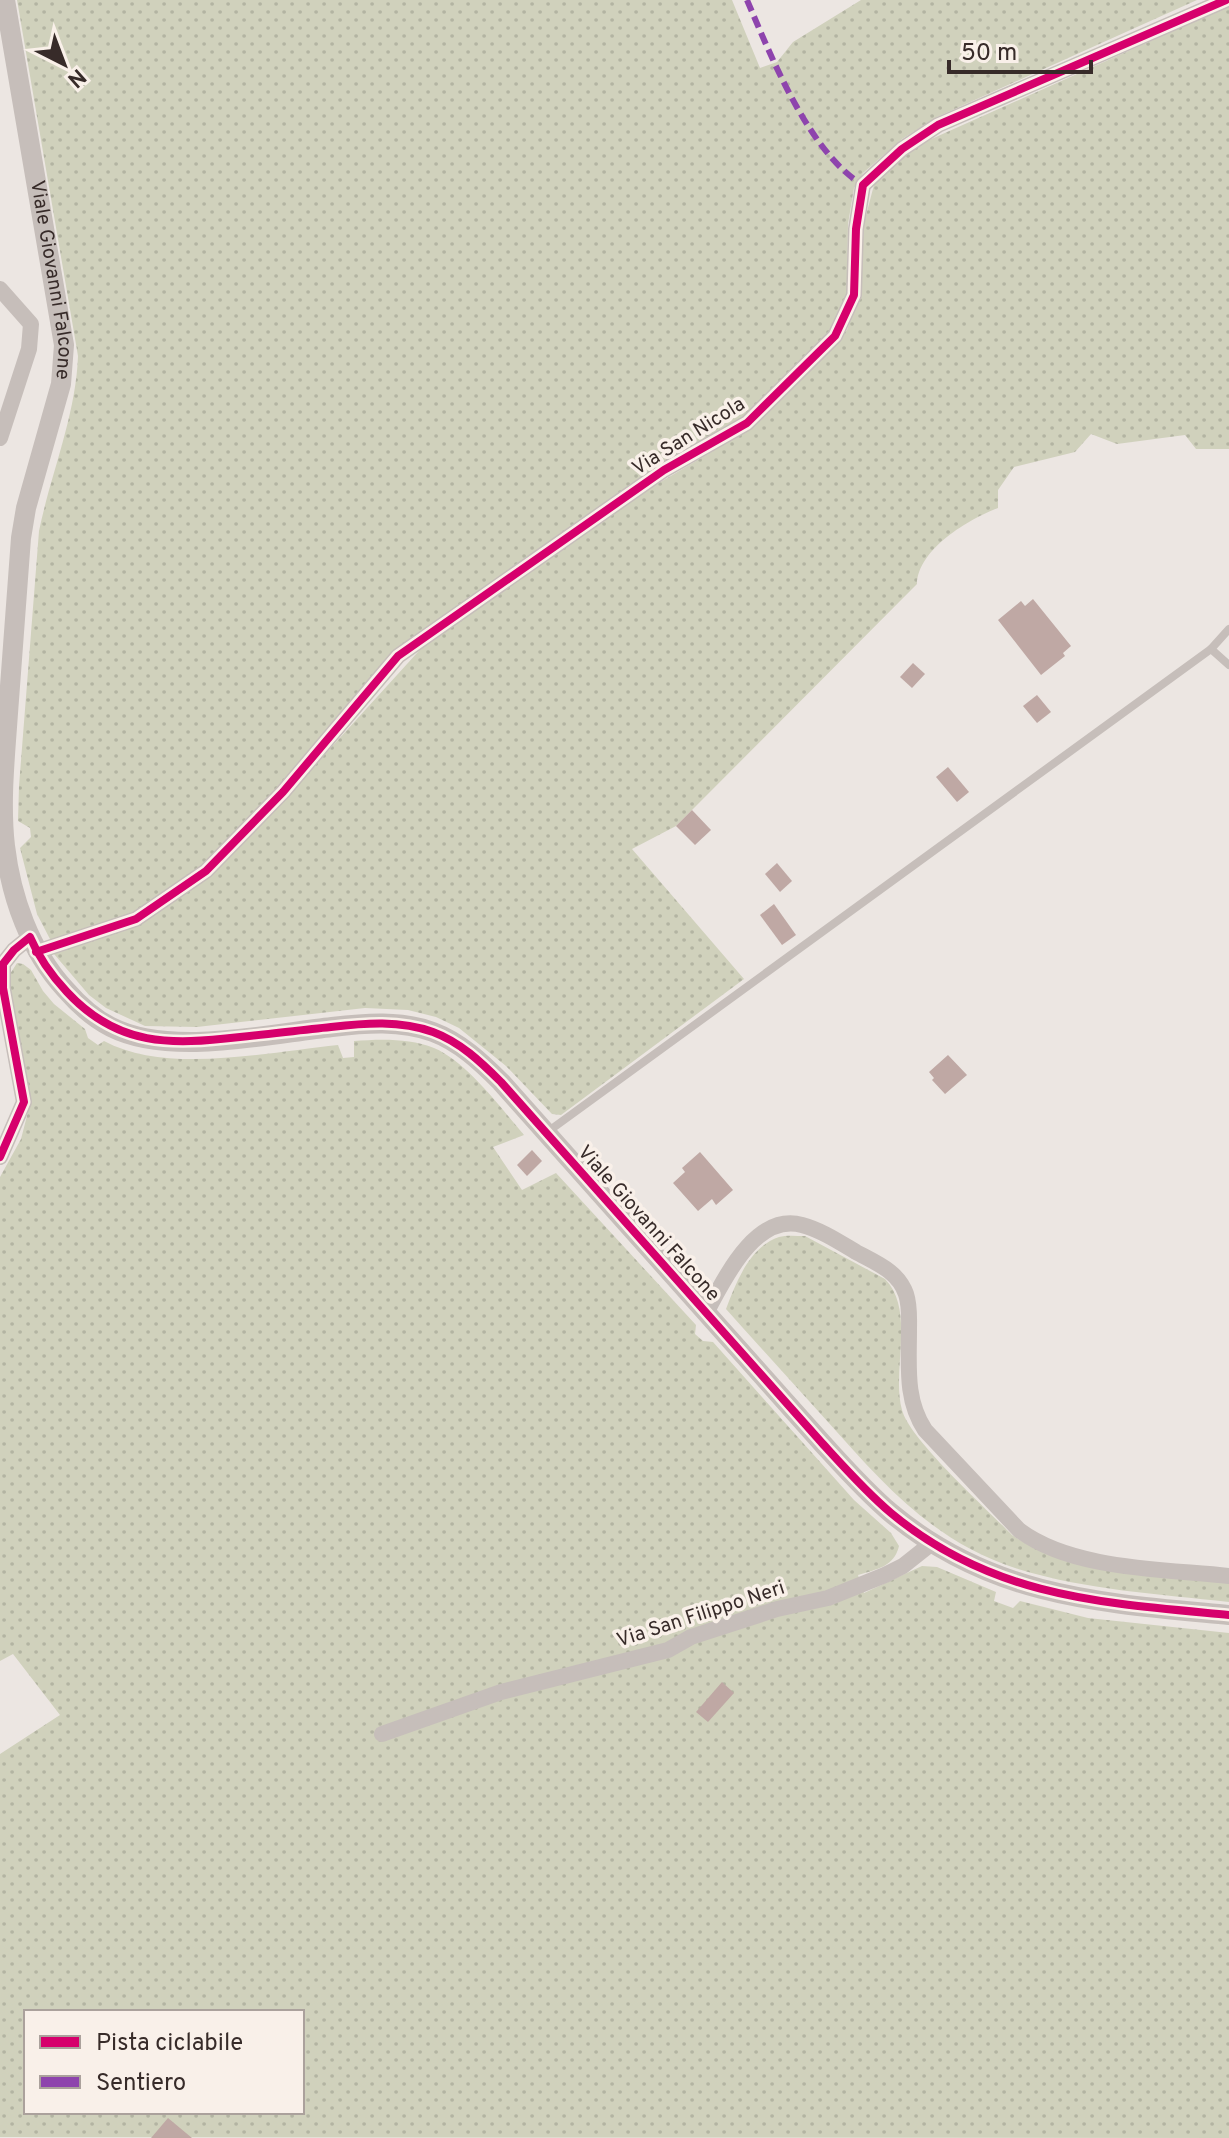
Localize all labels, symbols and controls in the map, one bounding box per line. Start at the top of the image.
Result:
north arrow [24,24,104,104]
scale bar [949,24,1091,74]
text: 50 m [961,39,1017,69]
text: N [61,62,91,92]
street label: Viale Giovanni Falcone [23,178,77,381]
street label: Via San Nicola [628,392,750,482]
street label: Viale Giovanni Falcone [571,1140,725,1308]
street label: Via San Filippo Neri [614,1576,788,1654]
legend [24,2010,304,2114]
text: Pista ciclabile [96,2029,243,2059]
text: Sentiero [96,2069,186,2099]

